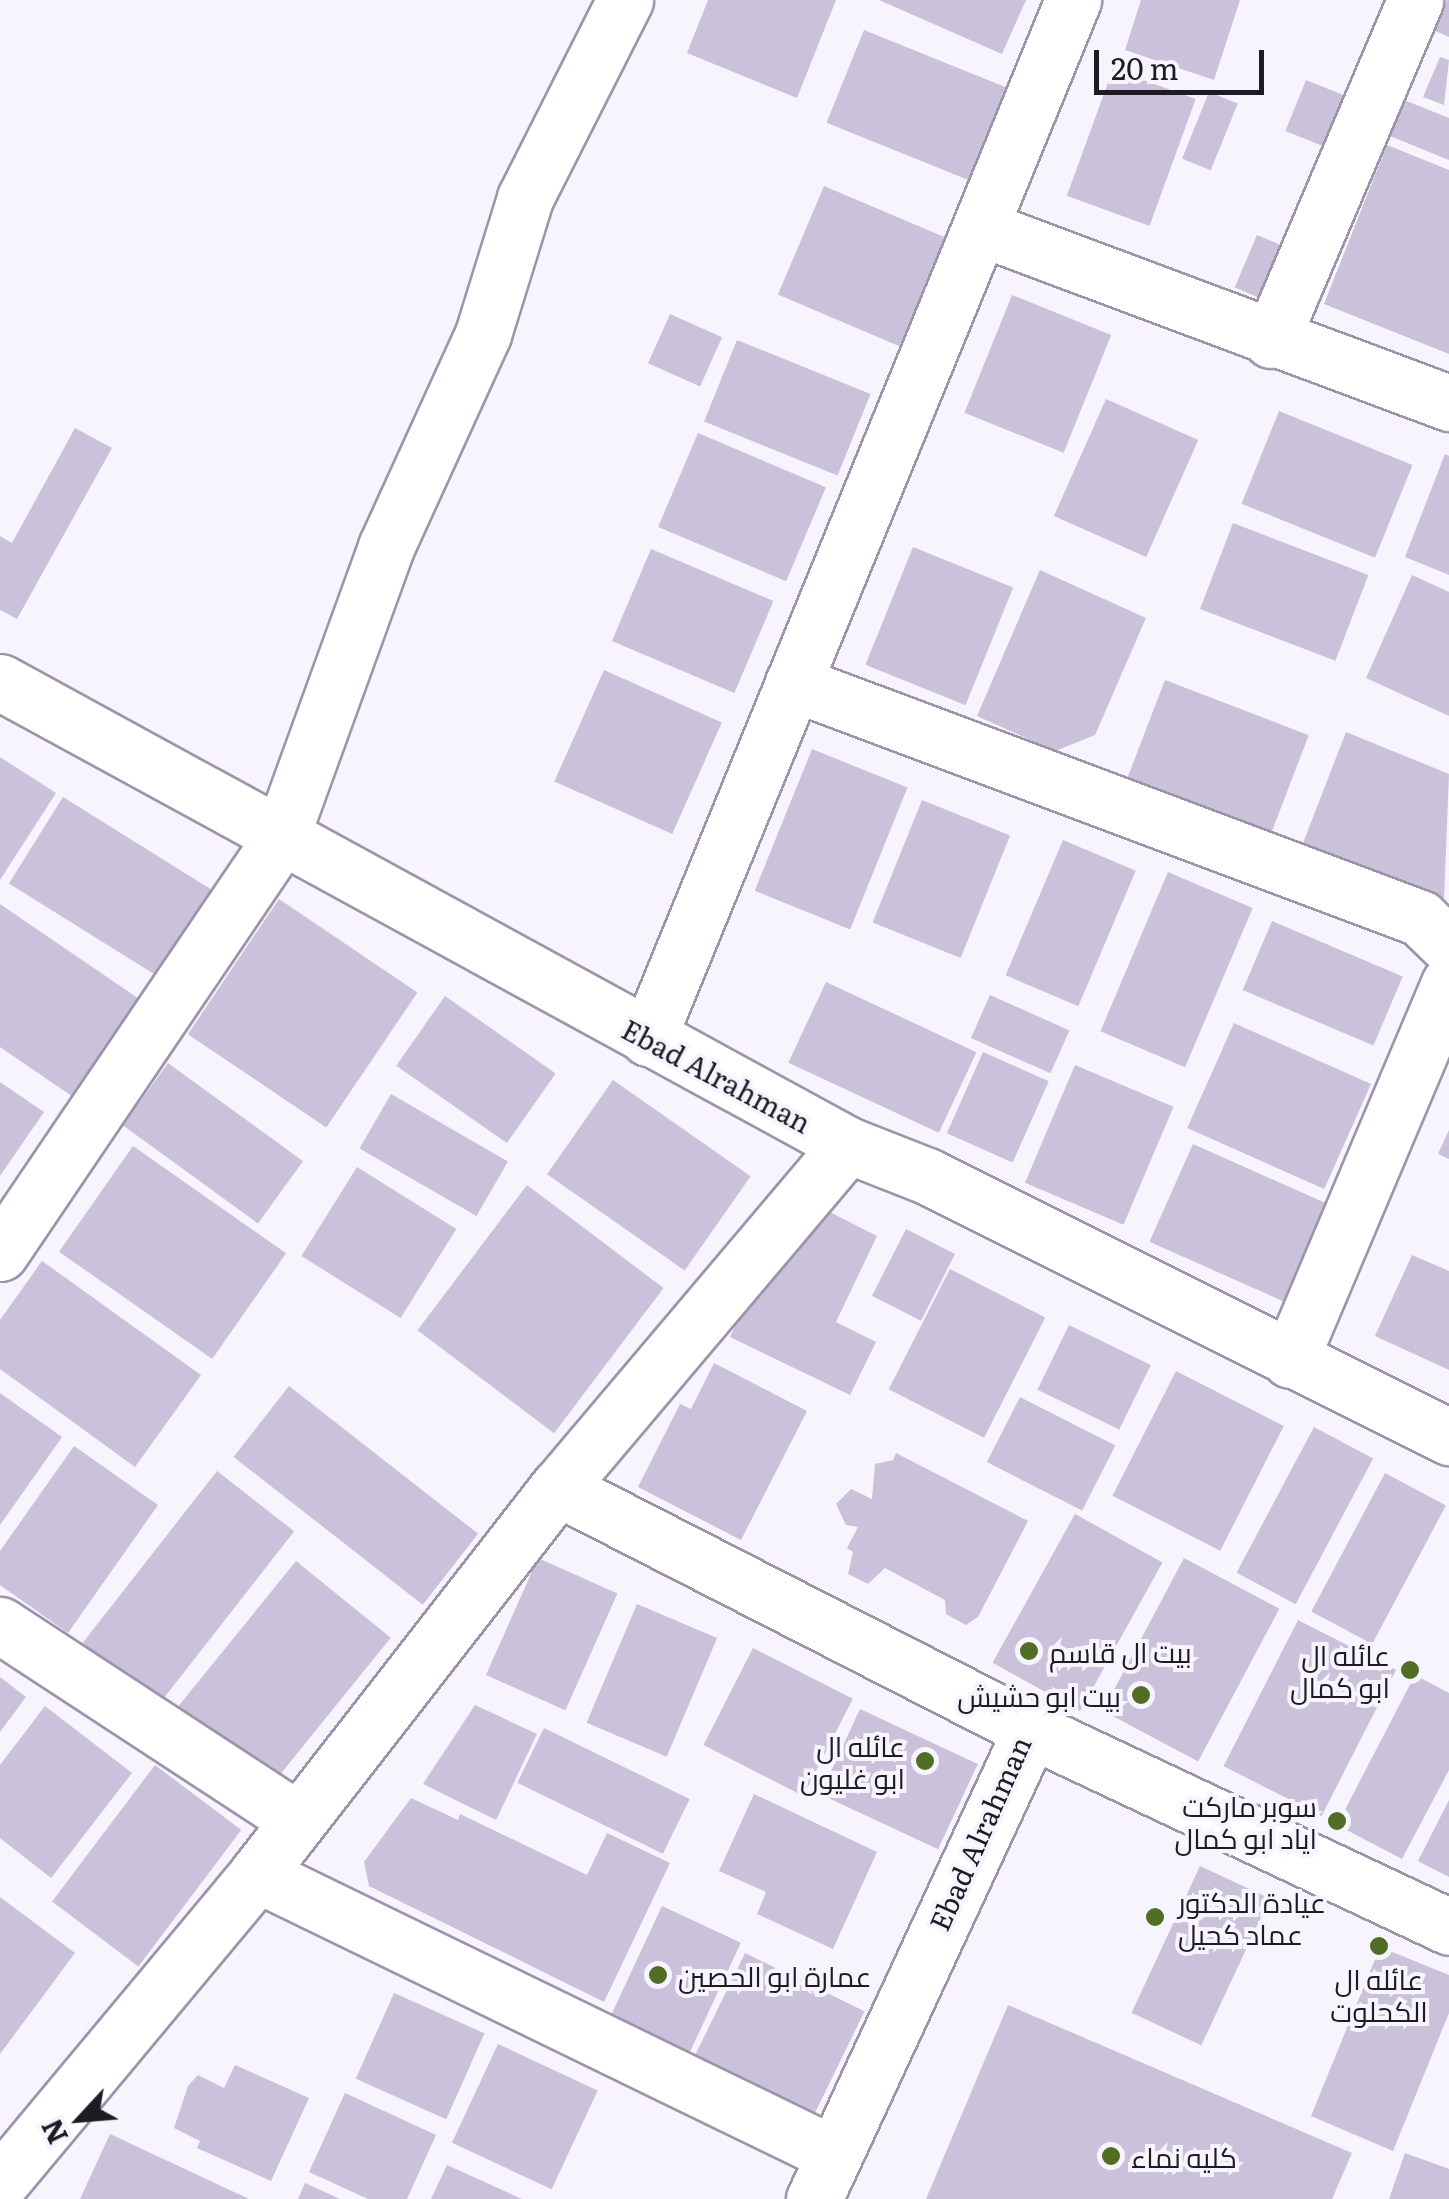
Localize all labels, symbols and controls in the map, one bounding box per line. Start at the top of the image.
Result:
scale bar [1099,30,1269,92]
text: 20 m [1111,45,1179,89]
street label: Ebad Alrahman [617,1011,817,1139]
place label: بيت ال قاسم [1049,1634,1192,1668]
place label: عائله ال ابو كمال [1290,1637,1390,1703]
marker: بيت ال قاسم [1018,1640,1040,1662]
marker: عائله ال ابو كمال [1399,1659,1421,1681]
place label: بيت ابو حشيش [957,1678,1121,1712]
marker: بيت ابو حشيش [1130,1684,1152,1706]
place label: عائله ال ابو غليون [800,1728,905,1794]
street label: Ebad Alrahman [921,1731,1037,1935]
marker: عائله ال ابو غليون [914,1750,936,1772]
place label: سوبر ماركت اياد ابو كمال [1175,1788,1317,1854]
marker: سوبر ماركت اياد ابو كمال [1326,1810,1348,1832]
place label: عيادة الدكتور عماد كحيل [1178,1884,1326,1950]
marker: عيادة الدكتور عماد كحيل [1142,1904,1168,1930]
marker: عائله ال الكحلوت [1368,1935,1390,1957]
place label: عمارة ابو الحصين [678,1958,872,1992]
place label: عائله ال الكحلوت [1330,1961,1428,2027]
marker: عمارة ابو الحصين [647,1964,669,1986]
north arrow [30,2069,130,2169]
text: N [29,2112,77,2152]
place label: كليه نماء [1131,2139,1237,2173]
marker: كليه نماء [1100,2145,1122,2167]

